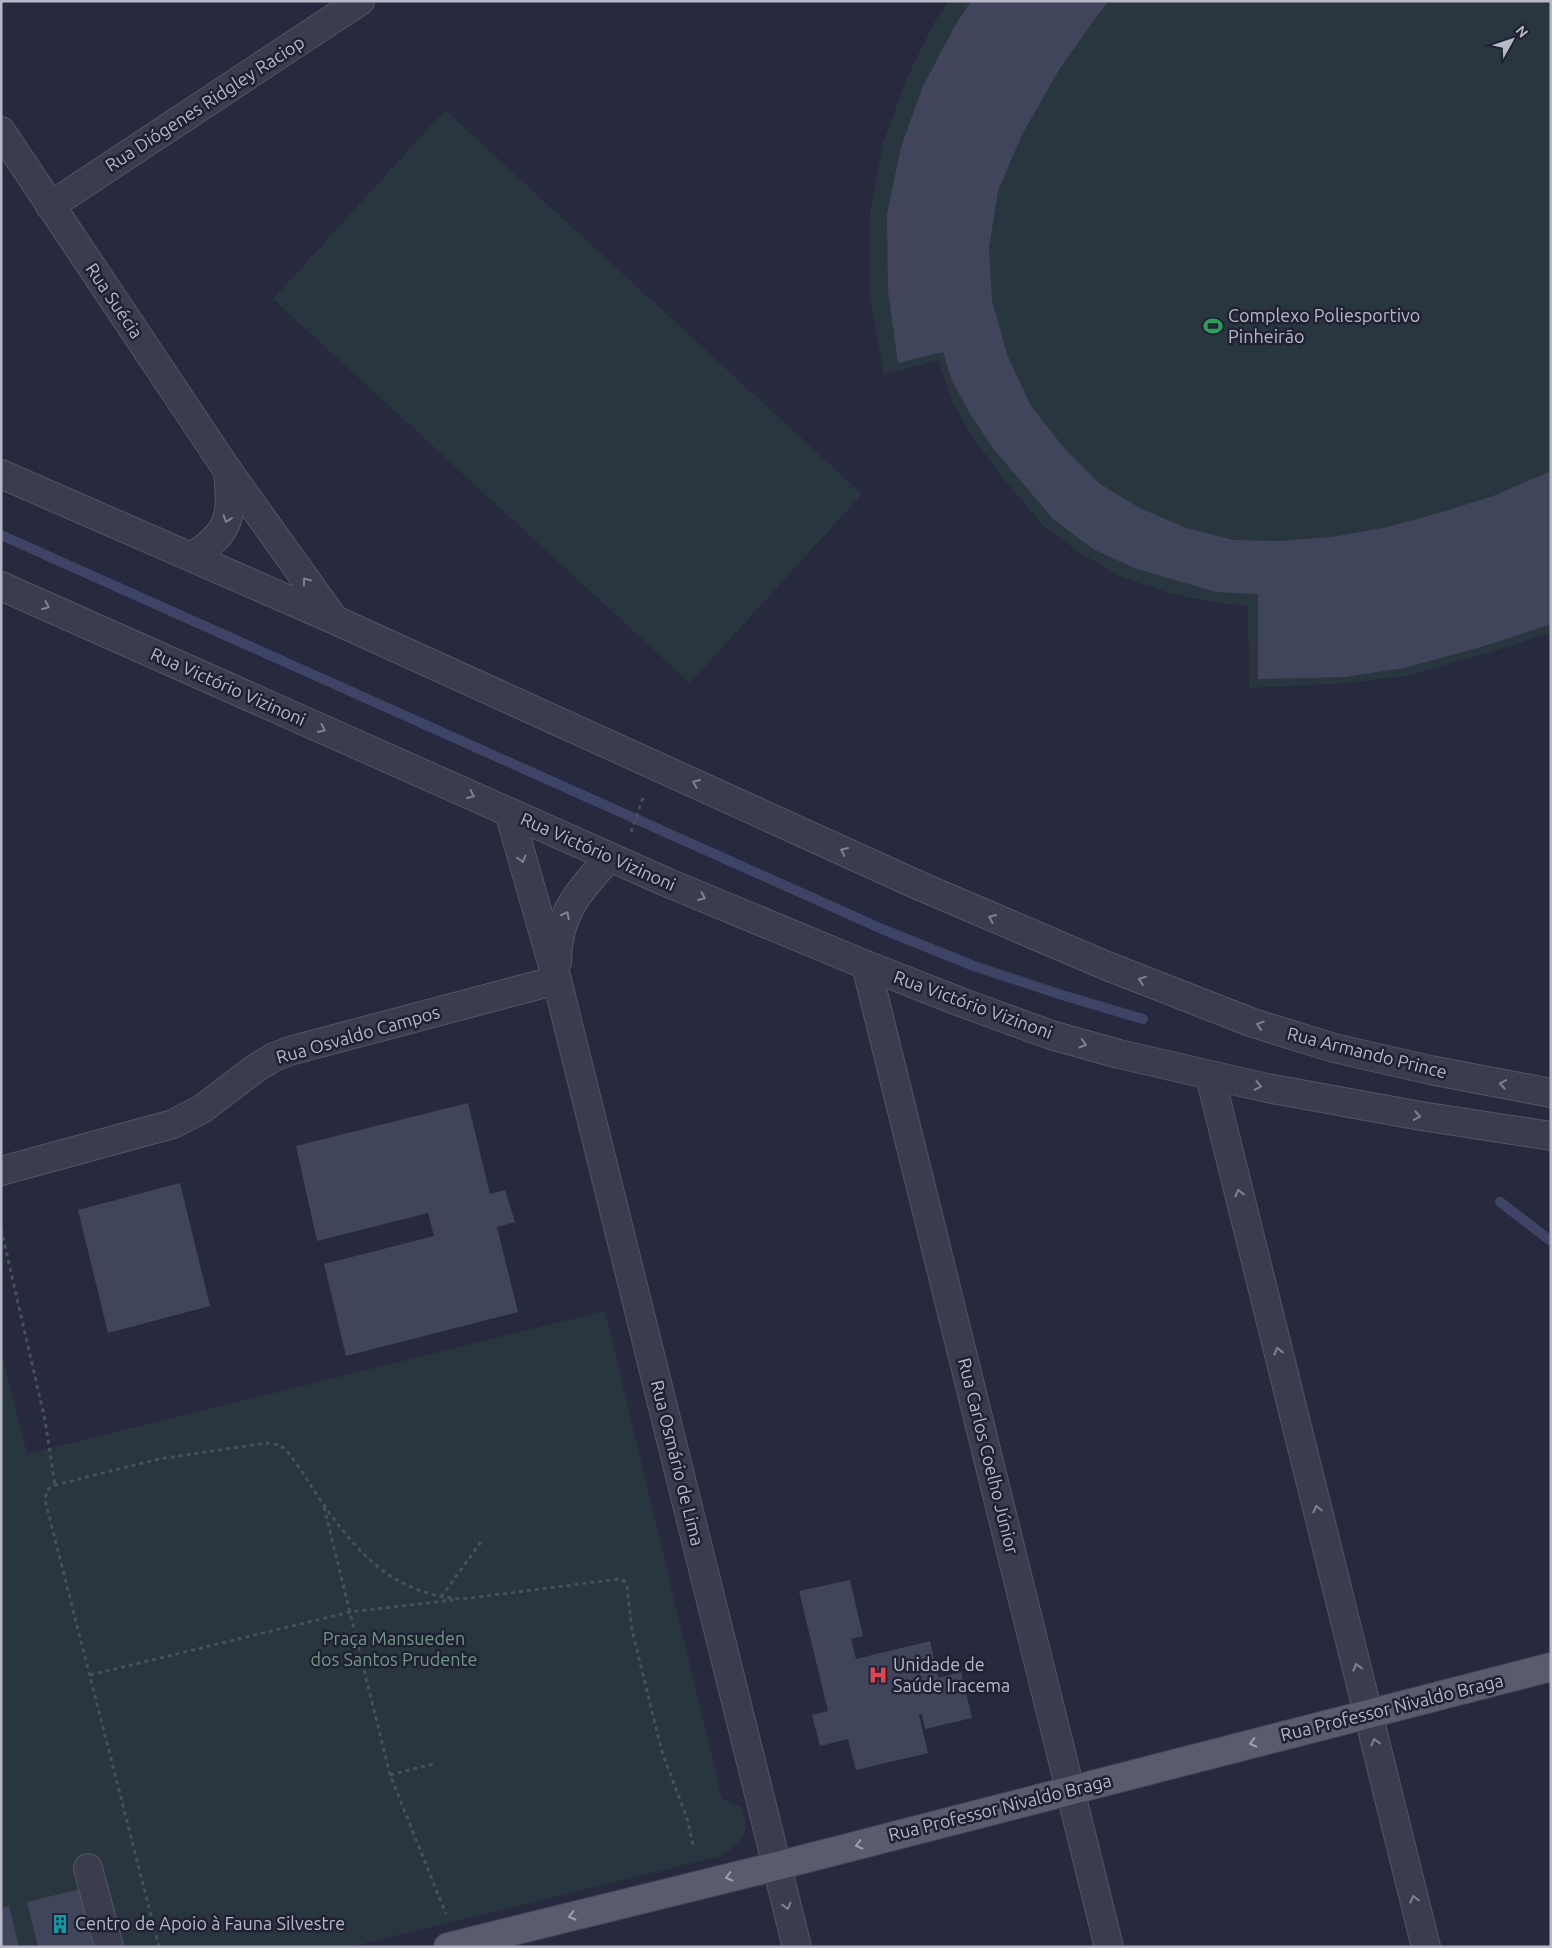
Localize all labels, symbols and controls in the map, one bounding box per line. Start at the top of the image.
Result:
north arrow [1487,15,1537,65]
text: N [1512,22,1531,41]
street label: Rua Diógenes Ridgley Raciop [101,31,308,175]
street label: Rua Suécia [82,259,147,342]
place label: Complexo Poliesportivo Pinheirão [1228,305,1420,346]
sports icon: Complexo Poliesportivo Pinheirão [1202,315,1224,337]
one-way arrow [222,514,232,523]
one-way arrow [303,577,312,587]
one-way arrow [41,600,50,610]
street label: Rua Victório Vizinoni [148,643,309,729]
one-way arrow [317,723,326,734]
one-way arrow [692,779,701,790]
one-way arrow [466,789,475,800]
street label: Rua Victório Vizinoni [518,808,679,894]
one-way arrow [840,847,849,858]
one-way arrow [517,855,527,863]
one-way arrow [698,892,706,902]
one-way arrow [560,911,570,920]
one-way arrow [988,913,997,924]
street label: Rua Victório Vizinoni [891,966,1055,1042]
one-way arrow [1139,976,1147,986]
street label: Rua Osvaldo Campos [274,1001,442,1067]
one-way arrow [1256,1021,1265,1031]
street label: Rua Armando Prince [1285,1022,1449,1082]
one-way arrow [1078,1038,1086,1048]
one-way arrow [1498,1079,1507,1089]
one-way arrow [1253,1080,1262,1091]
one-way arrow [1413,1110,1422,1120]
one-way arrow [1234,1189,1245,1198]
one-way arrow [1273,1347,1284,1356]
street label: Rua Carlos Coelho Júnior [955,1356,1023,1556]
street label: Rua Osmário de Lima [648,1378,708,1548]
one-way arrow [1313,1505,1323,1513]
park label: Praça Mansueden dos Santos Prudente [310,1628,478,1669]
place label: Unidade de Saúde Iracema [893,1654,1010,1695]
one-way arrow [1352,1663,1362,1671]
hospital icon: Unidade de Saúde Iracema [867,1664,889,1686]
street label: Rua Professor Nivaldo Braga [1278,1670,1505,1744]
one-way arrow [1370,1737,1381,1746]
one-way arrow [1250,1738,1258,1748]
street label: Rua Professor Nivaldo Braga [886,1770,1113,1844]
one-way arrow [854,1839,863,1850]
one-way arrow [725,1871,734,1882]
one-way arrow [1409,1895,1420,1904]
one-way arrow [781,1902,792,1911]
one-way arrow [567,1910,576,1921]
building icon: Centro de Apoio à Fauna Silvestre [49,1913,71,1935]
place label: Centro de Apoio à Fauna Silvestre [75,1913,345,1933]

